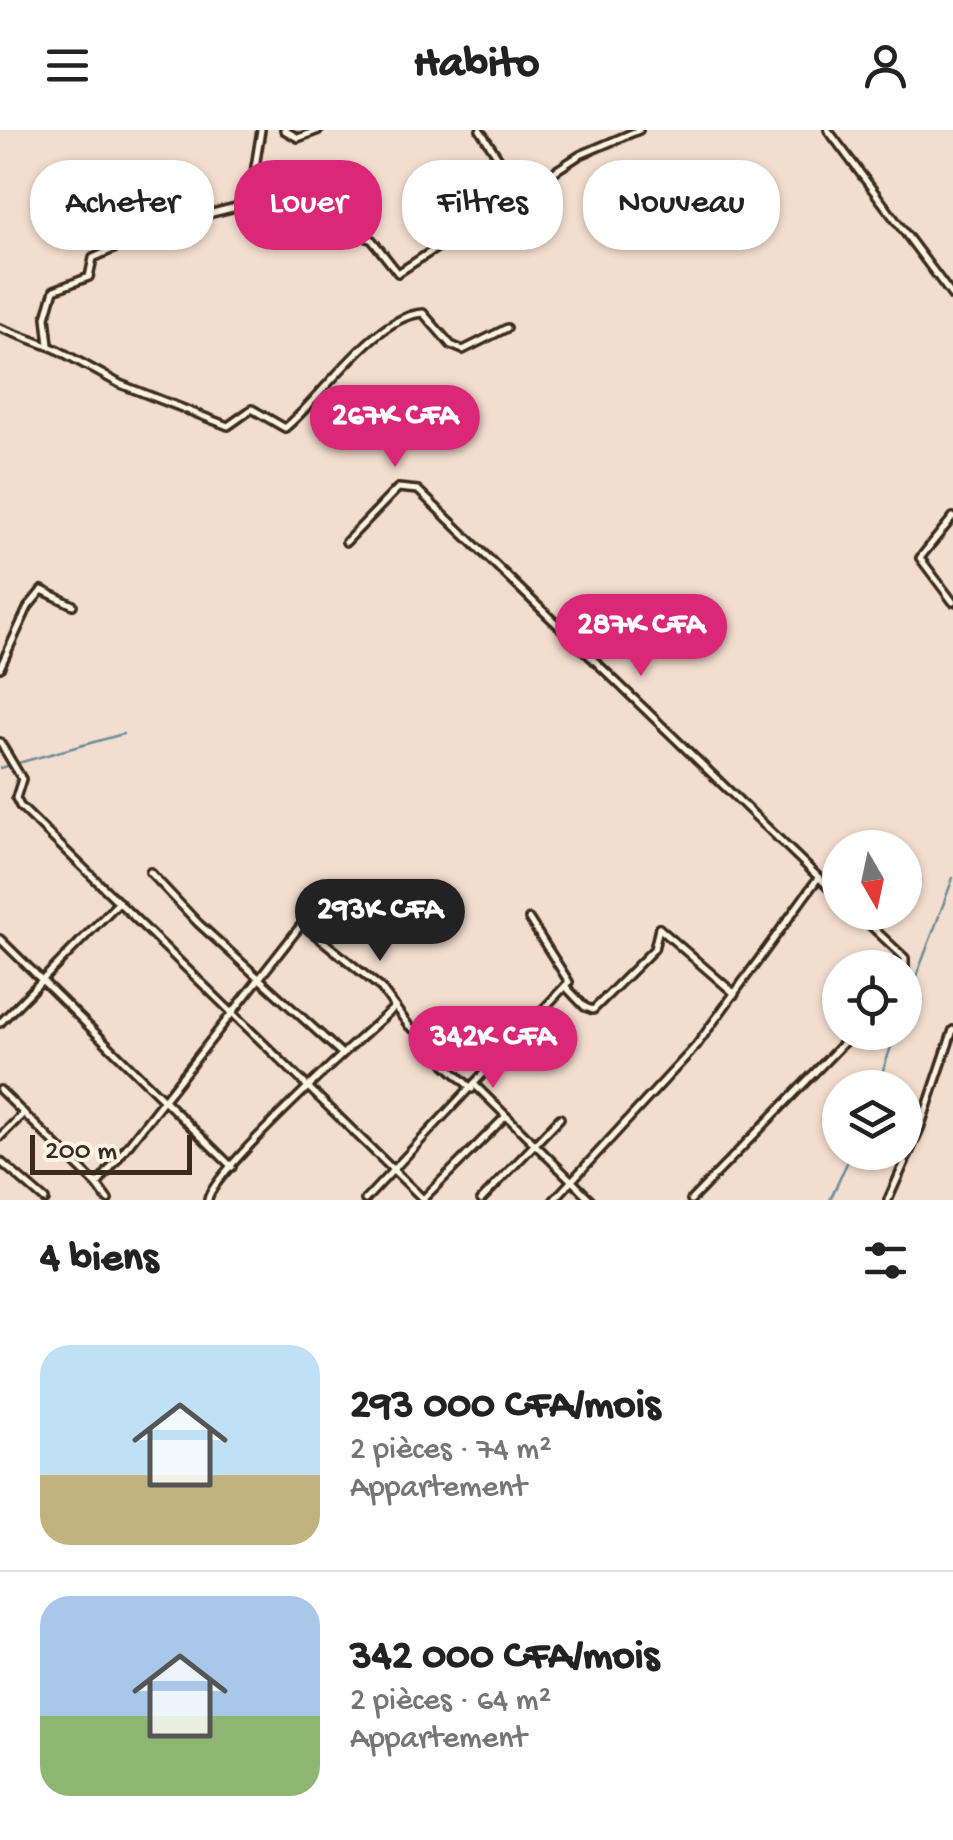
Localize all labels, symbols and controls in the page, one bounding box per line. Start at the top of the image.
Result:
icon: menu [40,38,95,93]
icon: person [858,38,913,93]
text: Habito [414,39,539,92]
chip: Acheter [30,160,214,250]
chip: Louer [234,160,382,250]
chip: Filtres [402,160,563,250]
chip: Nouveau [583,160,780,250]
pin: 267K CFA [292,385,498,470]
text: 267K CFA [332,398,458,436]
pin: 287K CFA [538,594,744,679]
text: 287K CFA [577,607,705,645]
north arrow [822,830,922,930]
map controls [822,830,922,1170]
pin: 293K CFA [277,879,483,964]
text: 293K CFA [317,892,443,930]
button: locate [822,950,922,1050]
pin: 342K CFA [390,1006,596,1091]
text: 342K CFA [430,1019,556,1057]
button: layers [822,1070,922,1170]
scale bar [30,1130,192,1174]
text: 200 m [45,1136,117,1169]
icon: filters [858,1233,913,1288]
text: 4 biens [40,1236,158,1285]
text: 293 000 CFA/mois [350,1383,660,1432]
icon: home [120,1385,240,1505]
text: 2 pièces · 74 m² [350,1432,552,1470]
text: Appartement [350,1470,527,1508]
text: 342 000 CFA/mois [350,1634,659,1683]
icon: home [120,1636,240,1756]
text: 2 pièces · 64 m² [350,1683,551,1721]
text: Appartement [350,1721,527,1759]

